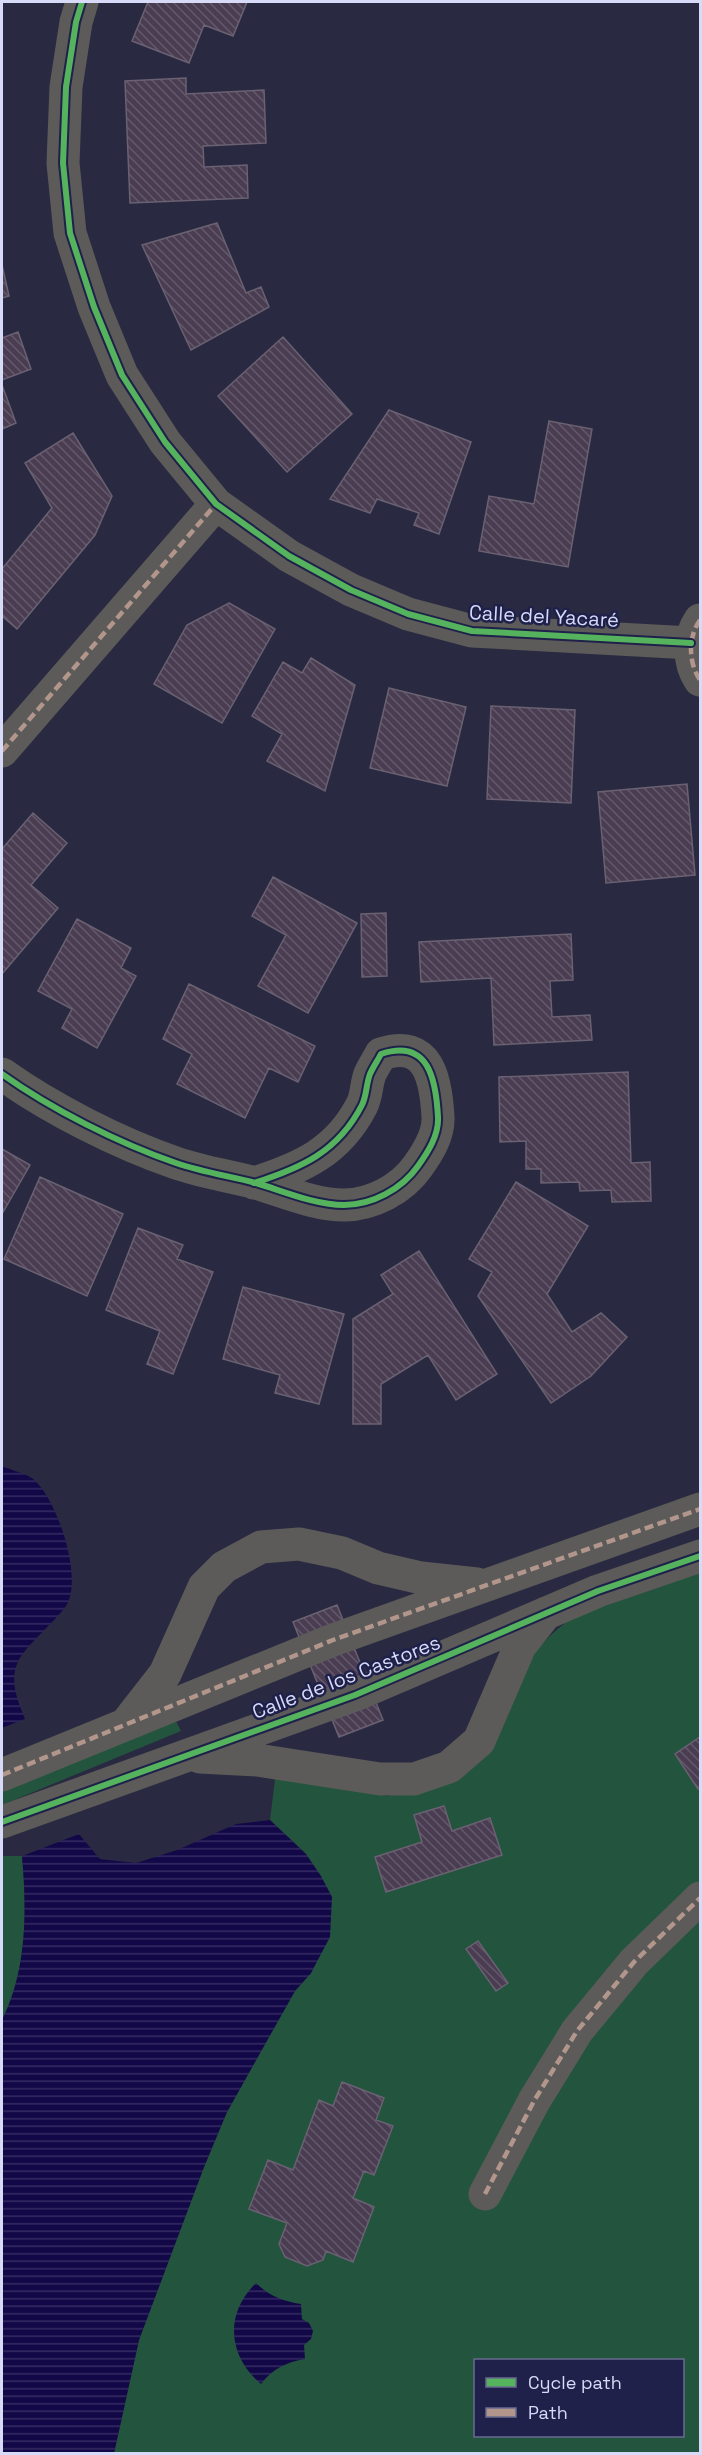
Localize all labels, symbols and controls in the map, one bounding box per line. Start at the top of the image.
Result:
street label: Calle del Yacaré [468,599,620,633]
street label: Calle de los Castores [248,1629,444,1725]
legend [474,2359,684,2437]
text: Cycle path [528,2371,622,2394]
text: Path [528,2401,568,2424]

